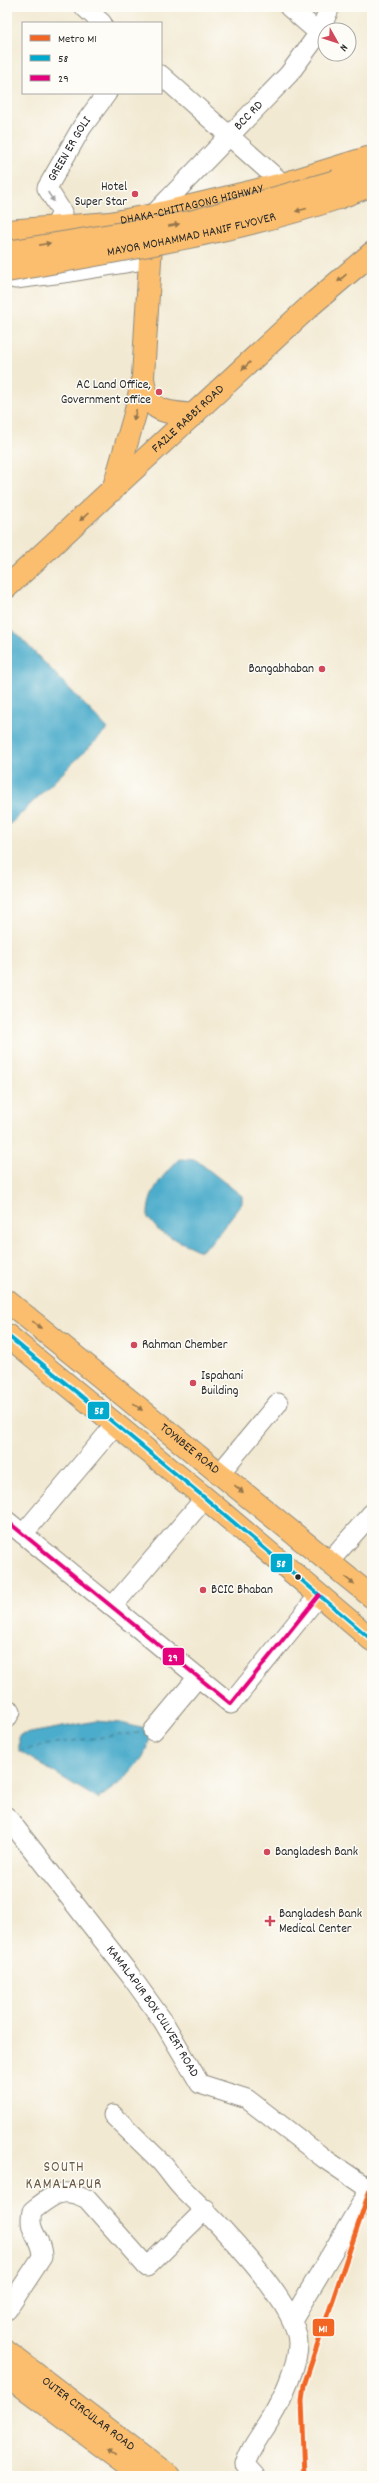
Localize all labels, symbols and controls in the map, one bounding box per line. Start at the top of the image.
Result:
legend [22,22,162,94]
north arrow [317,22,357,62]
text: Metro M1 [58,31,97,48]
text: N [335,40,351,55]
text: 58 [58,51,69,68]
text: 29 [58,71,69,88]
street label: BCC RD [230,96,268,135]
street label: GREEN ER GOLI [43,113,96,185]
place label: Hotel Super Star [75,178,127,212]
street label: DHAKA-CHITTAGONG HIGHWAY [119,179,266,230]
marker: Hotel Super Star [130,189,140,199]
one-way arrow [47,192,55,202]
one-way arrow [295,207,307,213]
street label: MAYOR MOHAMMAD HANIF FLYOVER [106,208,278,262]
one-way arrow [168,222,180,228]
one-way arrow [39,241,51,247]
one-way arrow [337,273,347,282]
one-way arrow [242,361,251,370]
place label: AC Land Office, Government office [61,376,151,410]
street label: FAZLE RABBI ROAD [147,380,229,458]
marker: AC Land Office, Government office [154,387,164,397]
one-way arrow [132,410,138,422]
one-way arrow [79,513,89,522]
place label: Bangabhaban [249,660,314,679]
marker: Bangabhaban [317,664,327,674]
one-way arrow [32,1321,43,1330]
place label: Rahman Chember [142,1336,228,1355]
marker: Rahman Chember [129,1340,139,1350]
place label: Ispahani Building [201,1367,244,1401]
marker: Ispahani Building [188,1378,198,1388]
line badge: 58 [87,1401,110,1420]
one-way arrow [133,1403,144,1411]
text: 58 [94,1404,104,1420]
street label: TOYNBEE ROAD [155,1419,224,1479]
one-way arrow [234,1484,245,1493]
line badge: 58 [270,1553,293,1573]
text: 58 [276,1557,286,1573]
unlabelled marker [293,1572,303,1582]
one-way arrow [345,1576,356,1585]
place label: BCIC Bhaban [211,1581,273,1600]
marker: BCIC Bhaban [198,1585,208,1595]
line badge: 29 [162,1647,185,1666]
text: 29 [168,1651,178,1667]
place label: Bangladesh Bank [275,1843,358,1862]
marker: Bangladesh Bank [262,1847,272,1857]
place label: Bangladesh Bank Medical Center [279,1905,362,1939]
marker: Bangladesh Bank Medical Center [264,1915,276,1927]
street label: KAMALAPUR BOX CULVERT ROAD [101,1942,204,2081]
district label: SOUTH KAMALAPUR [26,2157,102,2196]
line badge: M1 [312,2318,335,2337]
text: M1 [319,2322,327,2338]
street label: OUTER CIRCULAR ROAD [37,2372,139,2456]
one-way arrow [106,2449,116,2457]

